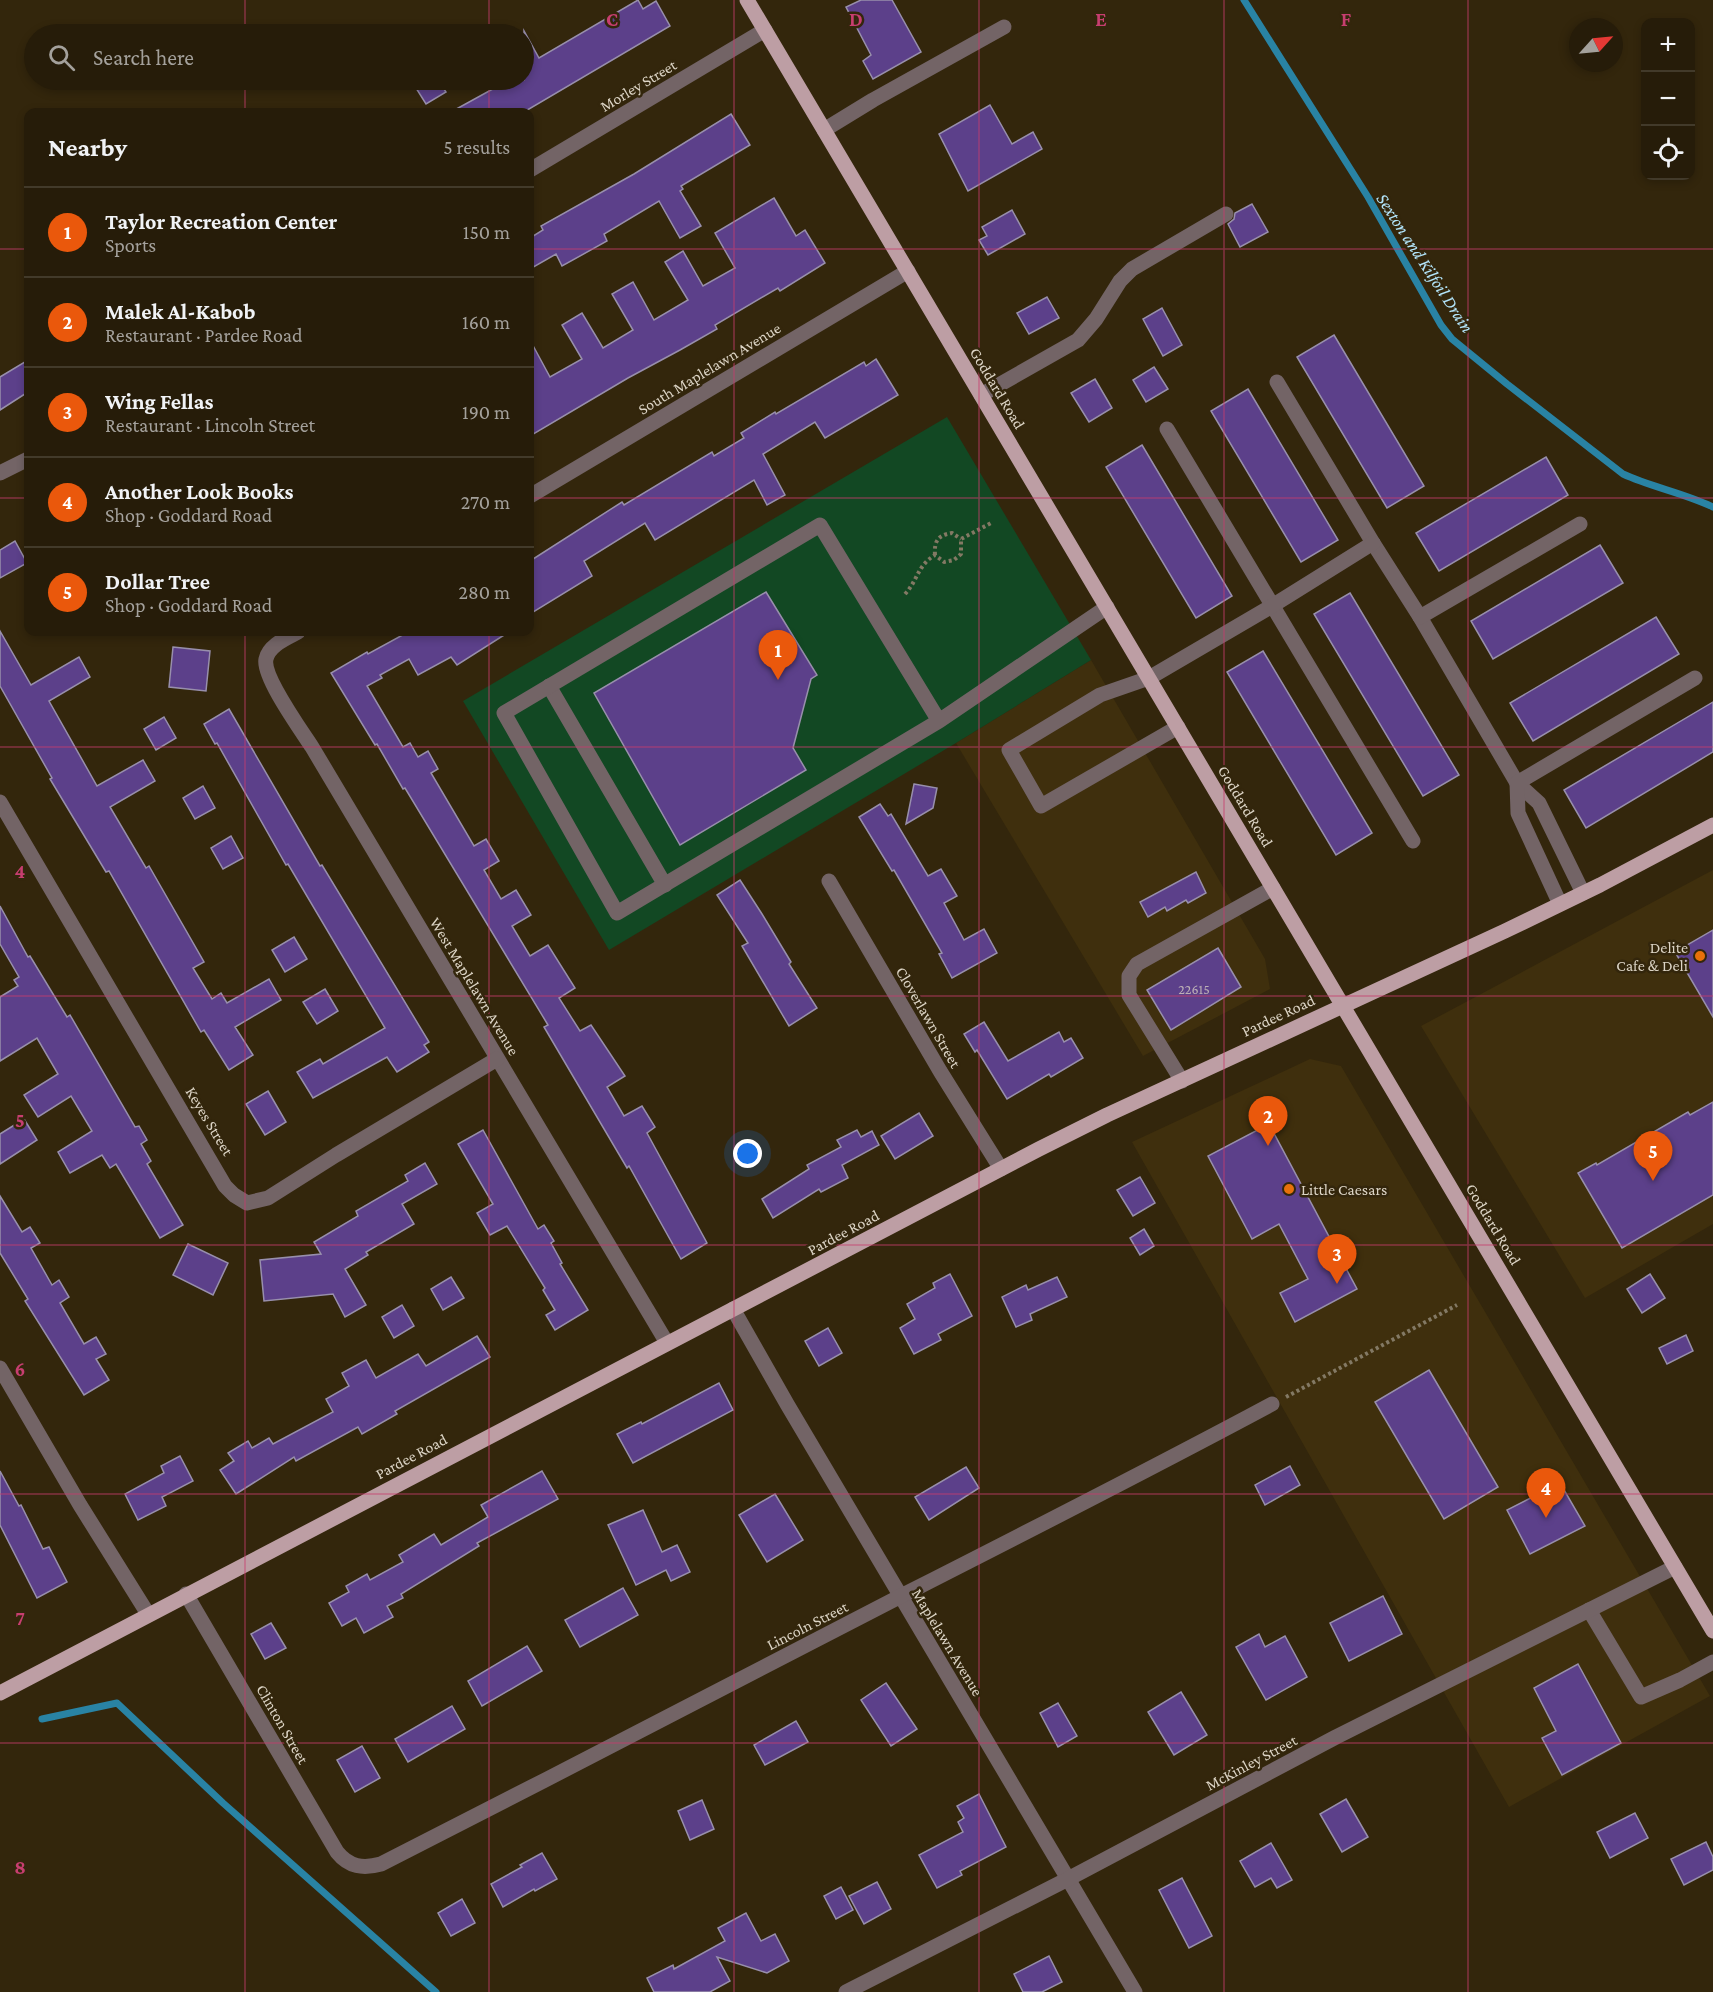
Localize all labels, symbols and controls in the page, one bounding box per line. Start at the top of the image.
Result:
text: C [606,8,618,30]
text: D [849,8,863,30]
text: E [1095,8,1107,30]
text: F [1341,8,1352,30]
north arrow [1569,18,1623,72]
map controls [1641,18,1695,180]
button: + [1641,18,1695,72]
search box [24,24,534,90]
icon: search [45,41,78,74]
text: Search here [93,45,194,70]
street label: Morley Street [597,56,681,116]
button: − [1641,72,1695,126]
button: locate [1641,126,1695,180]
text: Nearby [48,133,127,162]
text: 5 results [443,136,510,158]
water label: Sexton and Kilfoil Drain [1372,190,1478,336]
text: Taylor Recreation Center [105,209,337,234]
text: 1 [64,221,71,243]
text: 150 m [463,221,510,243]
text: Sports [105,234,156,256]
text: Malek Al-Kabob [105,299,256,324]
text: 2 [62,311,73,333]
text: 160 m [462,311,510,333]
street label: South Maplelawn Avenue [635,319,784,419]
text: Restaurant · Pardee Road [105,324,303,346]
street label: Goddard Road [967,345,1029,432]
text: Wing Fellas [105,389,213,414]
text: 3 [63,401,72,423]
text: 190 m [462,401,510,423]
text: Restaurant · Lincoln Street [105,414,315,436]
text: Another Look Books [105,479,294,504]
text: 4 [62,491,73,513]
text: 270 m [461,491,510,513]
text: Shop · Goddard Road [105,504,272,526]
text: Dollar Tree [105,569,210,594]
text: 5 [63,581,72,603]
text: 280 m [459,581,510,603]
text: Shop · Goddard Road [105,594,272,616]
pin: 1 [758,630,798,680]
street label: Goddard Road [1215,763,1277,850]
text: 4 [15,860,26,882]
street label: West Maplelawn Avenue [426,914,523,1059]
place label: Delite Cafe & Deli [1616,939,1688,974]
marker: Delite Cafe & Deli [1693,949,1707,963]
street label: Cloverlawn Street [893,964,965,1071]
house number: 22615 [1178,981,1210,997]
street label: Pardee Road [1239,991,1318,1040]
street label: Keyes Street [182,1084,237,1160]
pin: 2 [1248,1096,1288,1146]
text: 5 [15,1109,25,1131]
pin: 5 [1634,1132,1672,1181]
your location [733,1139,762,1168]
place label: Little Caesars [1301,1181,1387,1198]
street label: Goddard Road [1463,1181,1525,1268]
marker: Little Caesars [1282,1182,1296,1196]
street label: Pardee Road [805,1206,882,1258]
pin: 3 [1318,1234,1356,1284]
text: 6 [15,1358,25,1380]
street label: Pardee Road [373,1430,450,1482]
pin: 4 [1526,1468,1566,1518]
street label: Maplelawn Avenue [908,1585,986,1700]
street label: Lincoln Street [764,1597,851,1653]
text: 7 [15,1607,25,1629]
street label: Clinton Street [253,1682,312,1767]
street label: McKinley Street [1203,1731,1301,1795]
text: 8 [14,1856,26,1878]

